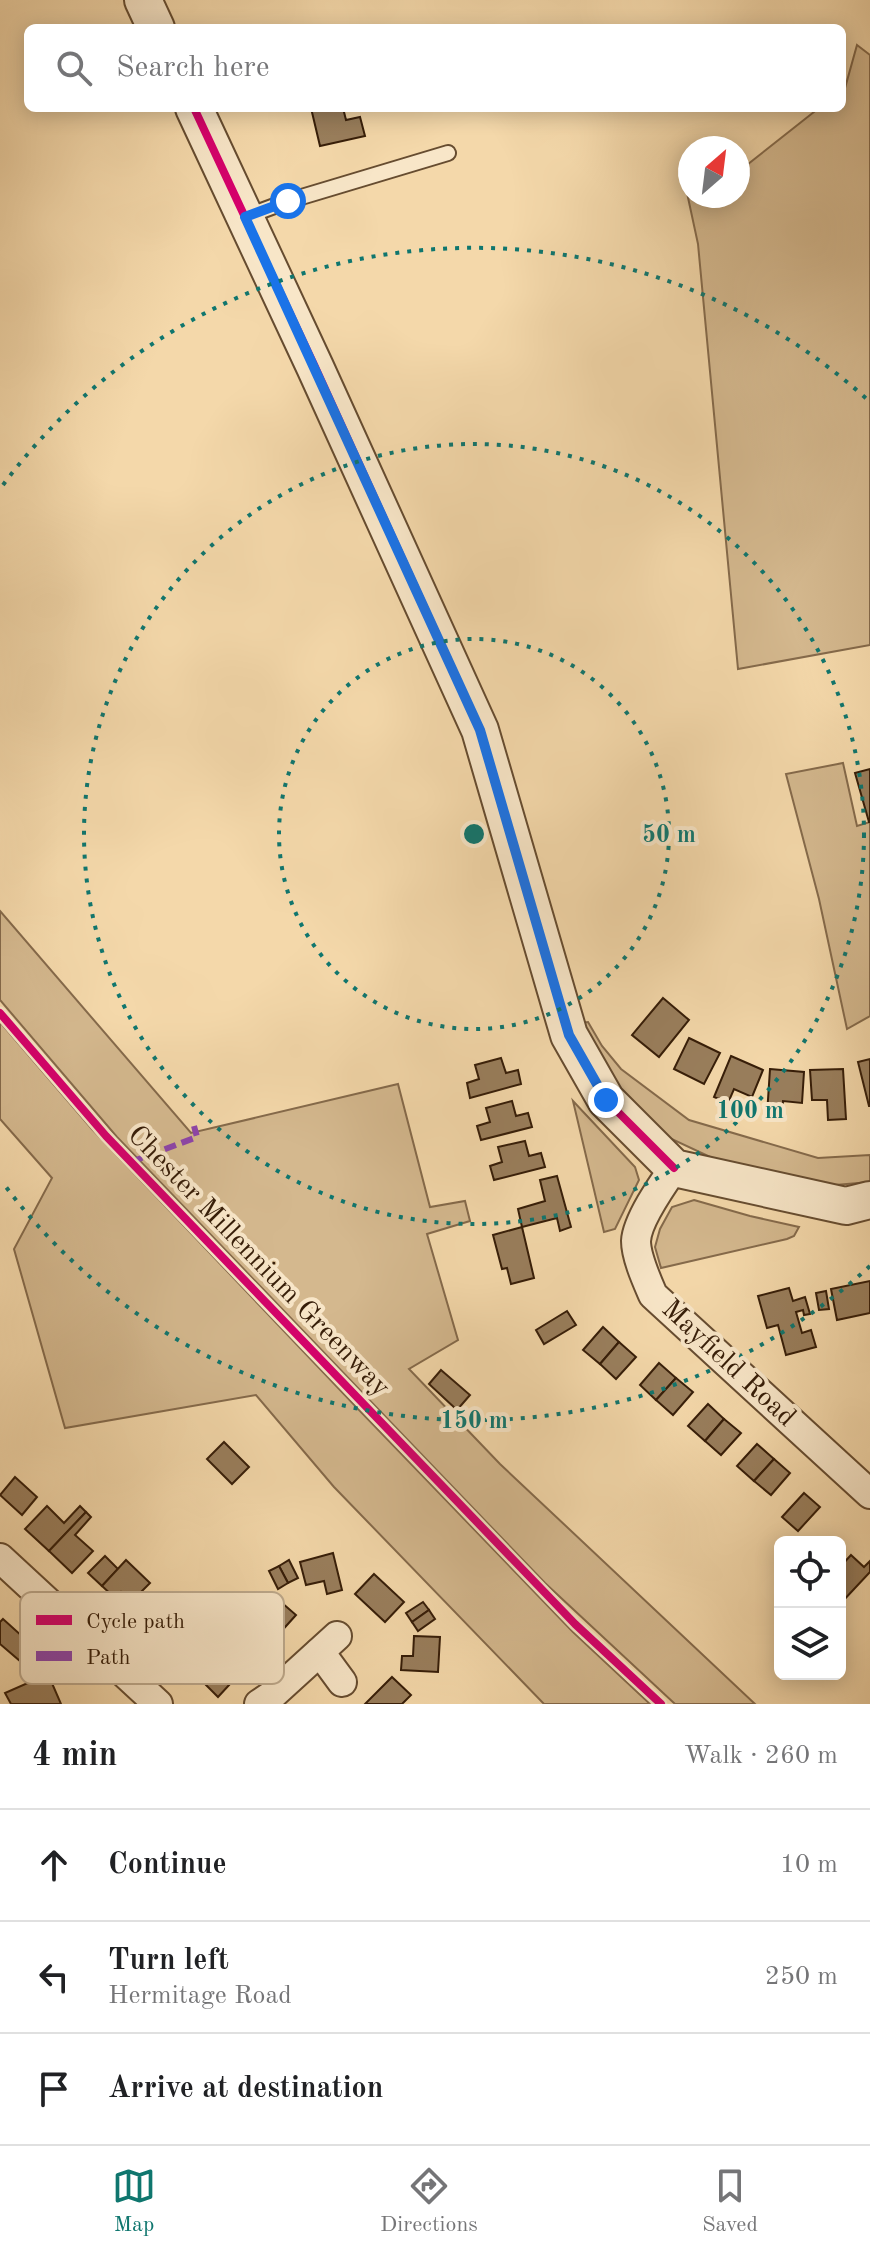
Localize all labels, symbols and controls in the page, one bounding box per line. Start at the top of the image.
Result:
search box [24,24,846,112]
icon: search [52,46,96,90]
text: Search here [116,53,270,83]
north arrow [678,136,750,208]
route start [270,183,306,219]
centre of rings [460,820,488,848]
text: 50 m [642,823,696,848]
route end [588,1082,624,1118]
text: 100 m [716,1100,784,1124]
street label: Chester Millennium Greenway [121,1121,395,1403]
street label: Mayfield Road [656,1295,800,1433]
text: 150 m [440,1409,508,1434]
map controls [774,1536,846,1680]
button: locate [774,1536,846,1608]
legend [20,1592,284,1684]
button: layers [774,1608,846,1680]
text: Cycle path [86,1611,185,1633]
text: Path [86,1647,131,1669]
text: 4 min [32,1739,117,1773]
text: Walk · 260 m [684,1743,838,1769]
icon: ahead [32,1843,76,1887]
text: Continue [108,1850,227,1880]
text: 10 m [780,1852,838,1878]
text: Turn left [108,1946,229,1976]
icon: left [32,1955,76,1999]
text: 250 m [765,1964,838,1990]
text: Hermitage Road [108,1983,292,2009]
icon: arrive [32,2067,76,2111]
text: Arrive at destination [108,2074,383,2104]
tab: Map [112,2164,156,2239]
tab: Directions [380,2164,478,2239]
tab: Saved [702,2164,758,2239]

